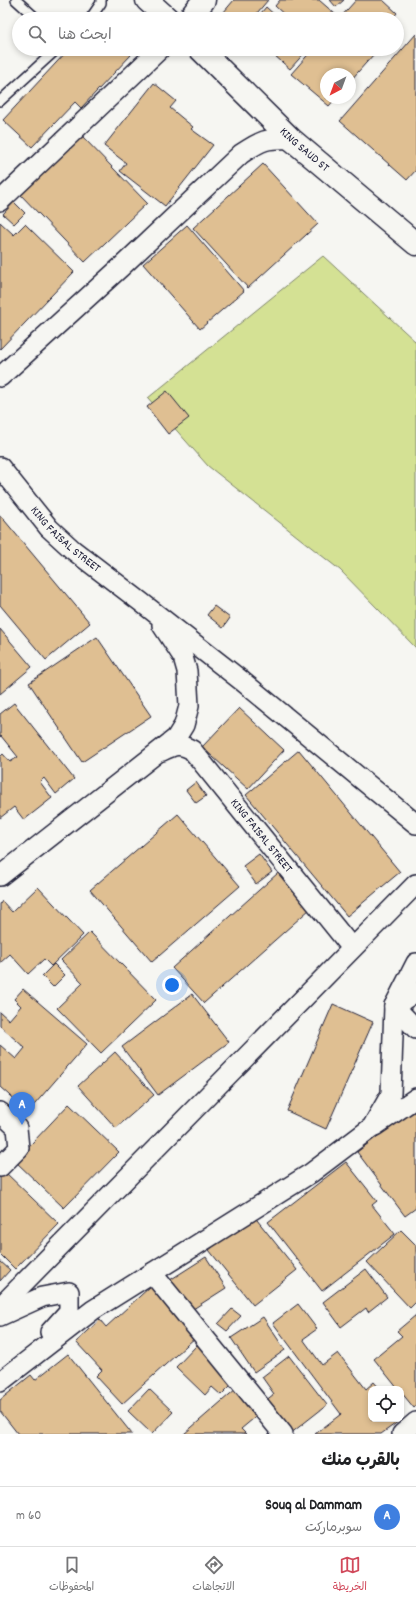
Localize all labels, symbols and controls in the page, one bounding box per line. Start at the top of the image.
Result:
search box [12,12,404,56]
icon: search [26,23,48,45]
text: ابحث هنا [58,25,112,47]
north arrow [320,68,356,104]
street label: KING SAUD ST [276,124,333,176]
street label: KING FAISAL STREET [26,503,104,577]
street label: KING FAISAL STREET [226,795,297,877]
your location [162,975,182,995]
pin: A [9,1092,35,1125]
map controls [368,1386,404,1422]
button: locate [368,1386,404,1422]
text: بالقرب منك [322,1450,400,1474]
text: Souq al Dammam [265,1495,362,1517]
text: 60 m [16,1507,41,1526]
text: A [383,1507,391,1526]
text: سوبرماركت [305,1519,362,1538]
tab: المحفوظات [49,1554,94,1596]
tab: الاتجاهات [192,1554,235,1596]
tab: الخريطة [333,1554,367,1596]

